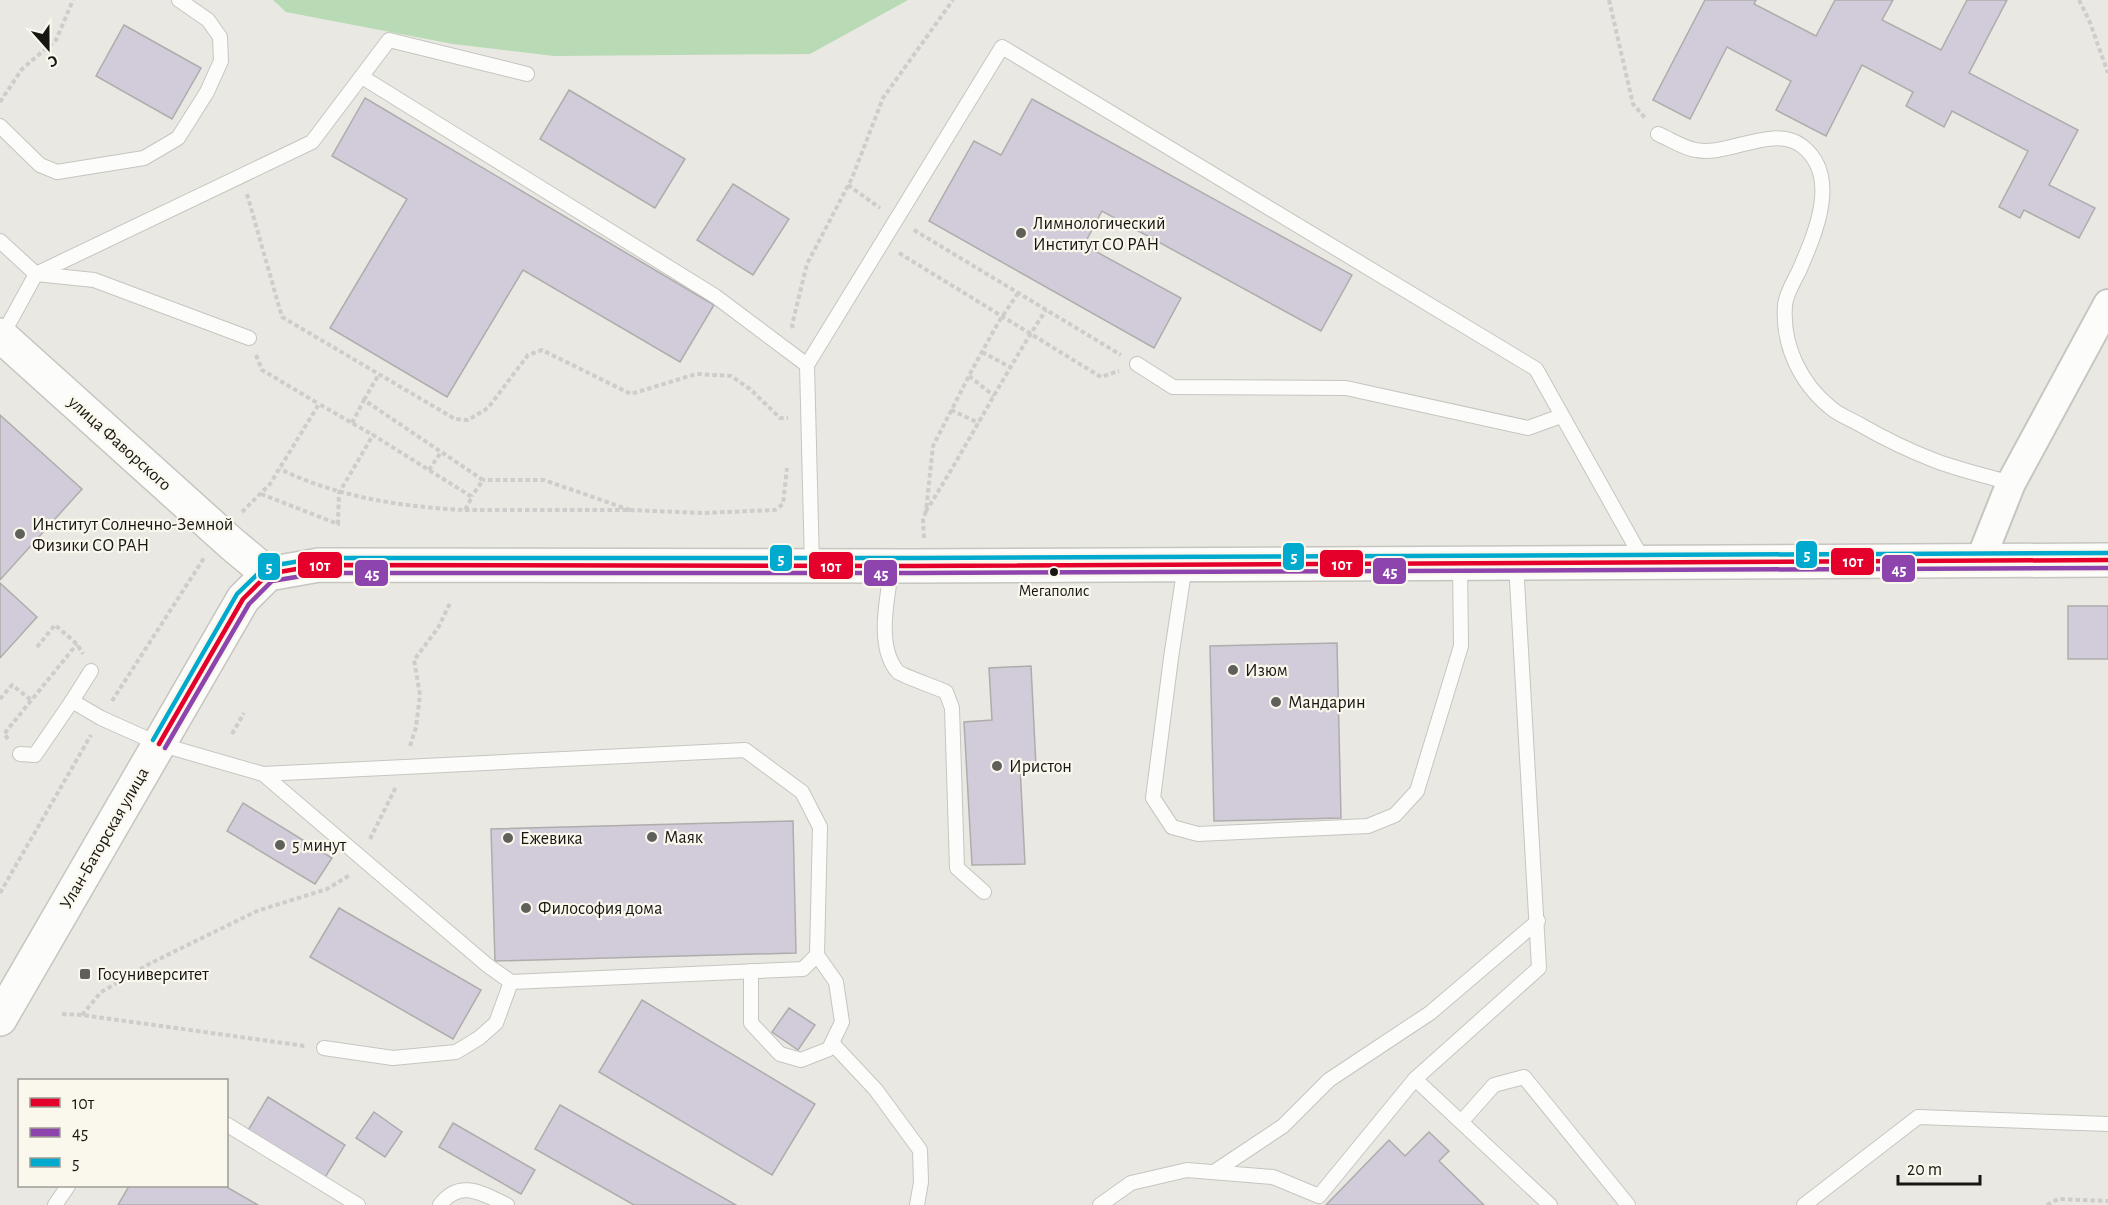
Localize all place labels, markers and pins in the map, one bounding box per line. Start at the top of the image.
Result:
place label: Лимнологический Институт СО РАН [1033,215,1165,254]
marker: Лимнологический Институт СО РАН [1014,226,1028,240]
place label: Институт Солнечно-Земной Физики СО РАН [32,516,233,555]
marker: Институт Солнечно-Земной Физики СО РАН [13,527,27,541]
marker: Мегаполис [1048,566,1060,578]
place label: Мегаполис [1019,583,1089,599]
place label: Изюм [1245,662,1288,680]
marker: Изюм [1226,663,1240,677]
place label: Мандарин [1288,694,1366,712]
marker: Мандарин [1269,695,1283,709]
place label: Иристон [1009,758,1072,776]
marker: Иристон [990,759,1004,773]
place label: Маяк [664,829,704,847]
place label: Ежевика [520,830,583,848]
marker: Маяк [645,830,659,844]
marker: Ежевика [501,831,515,845]
place label: 5 минут [292,837,347,855]
marker: 5 минут [273,838,287,852]
place label: Философия дома [538,900,662,918]
marker: Философия дома [519,901,533,915]
place label: Госуниверситет [97,966,209,984]
marker: Госуниверситет [78,967,92,981]

